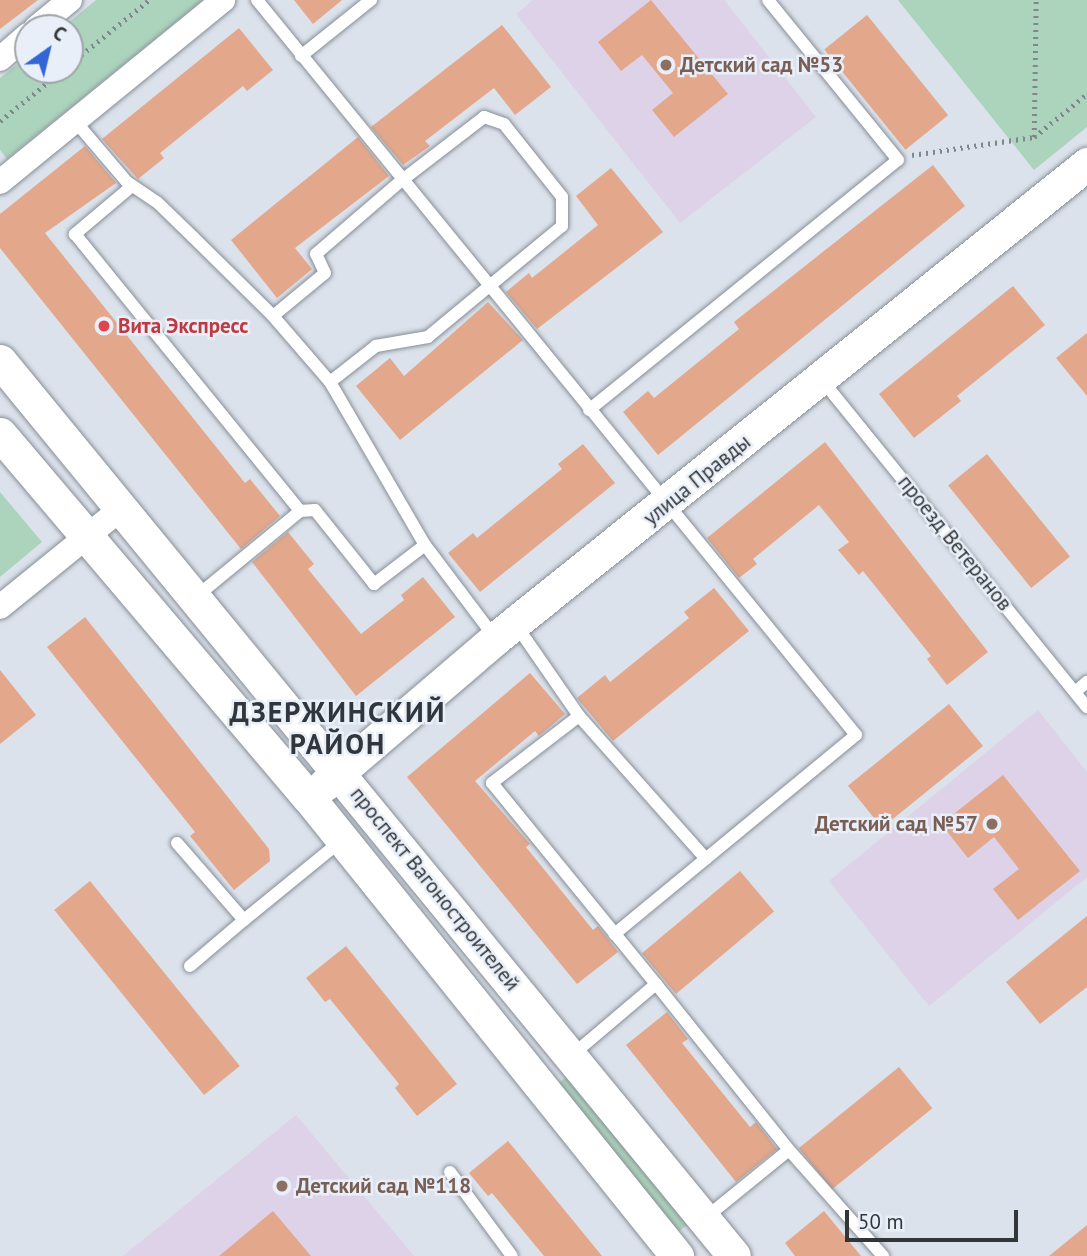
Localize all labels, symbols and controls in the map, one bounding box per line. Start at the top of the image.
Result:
north arrow [14,14,84,84]
text: С [49,20,71,46]
place label: Детский сад №53 [680,52,843,78]
marker: Детский сад №53 [658,57,674,73]
place label: Вита Экспресс [118,313,248,339]
marker: Вита Экспресс [96,318,112,334]
street label: улица Правды [638,429,756,531]
street label: проезд Ветеранов [893,470,1017,616]
district label: ДЗЕРЖИНСКИЙ РАЙОН [231,695,445,761]
street label: проспект Вагоностроителей [345,782,525,996]
place label: Детский сад №57 [815,811,978,837]
marker: Детский сад №57 [984,816,1000,832]
place label: Детский сад №118 [296,1173,471,1199]
marker: Детский сад №118 [274,1178,290,1194]
scale bar [849,1196,1022,1240]
text: 50 m [858,1208,904,1235]

